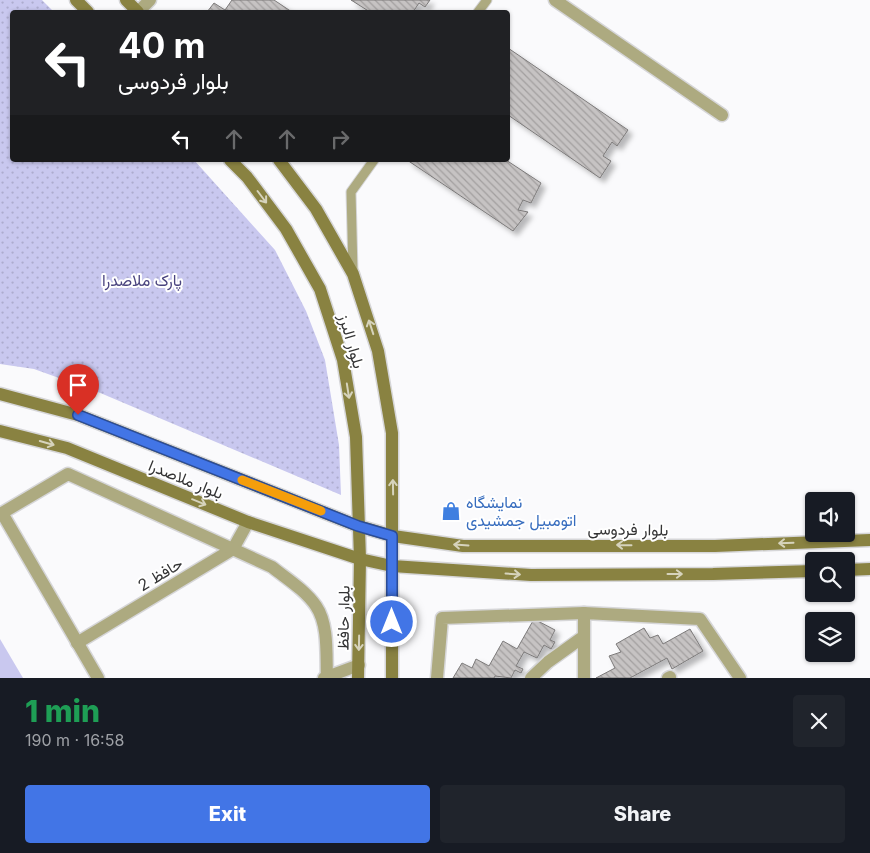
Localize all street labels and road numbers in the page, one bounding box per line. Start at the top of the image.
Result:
street label: بلوار البرز [333,310,369,371]
street label: بلوار ملاصدرا [145,455,226,504]
street label: بلوار فردوسی [588,518,668,541]
street label: حافظ 2 [134,553,186,595]
street label: بلوار حافظ [332,585,355,651]

